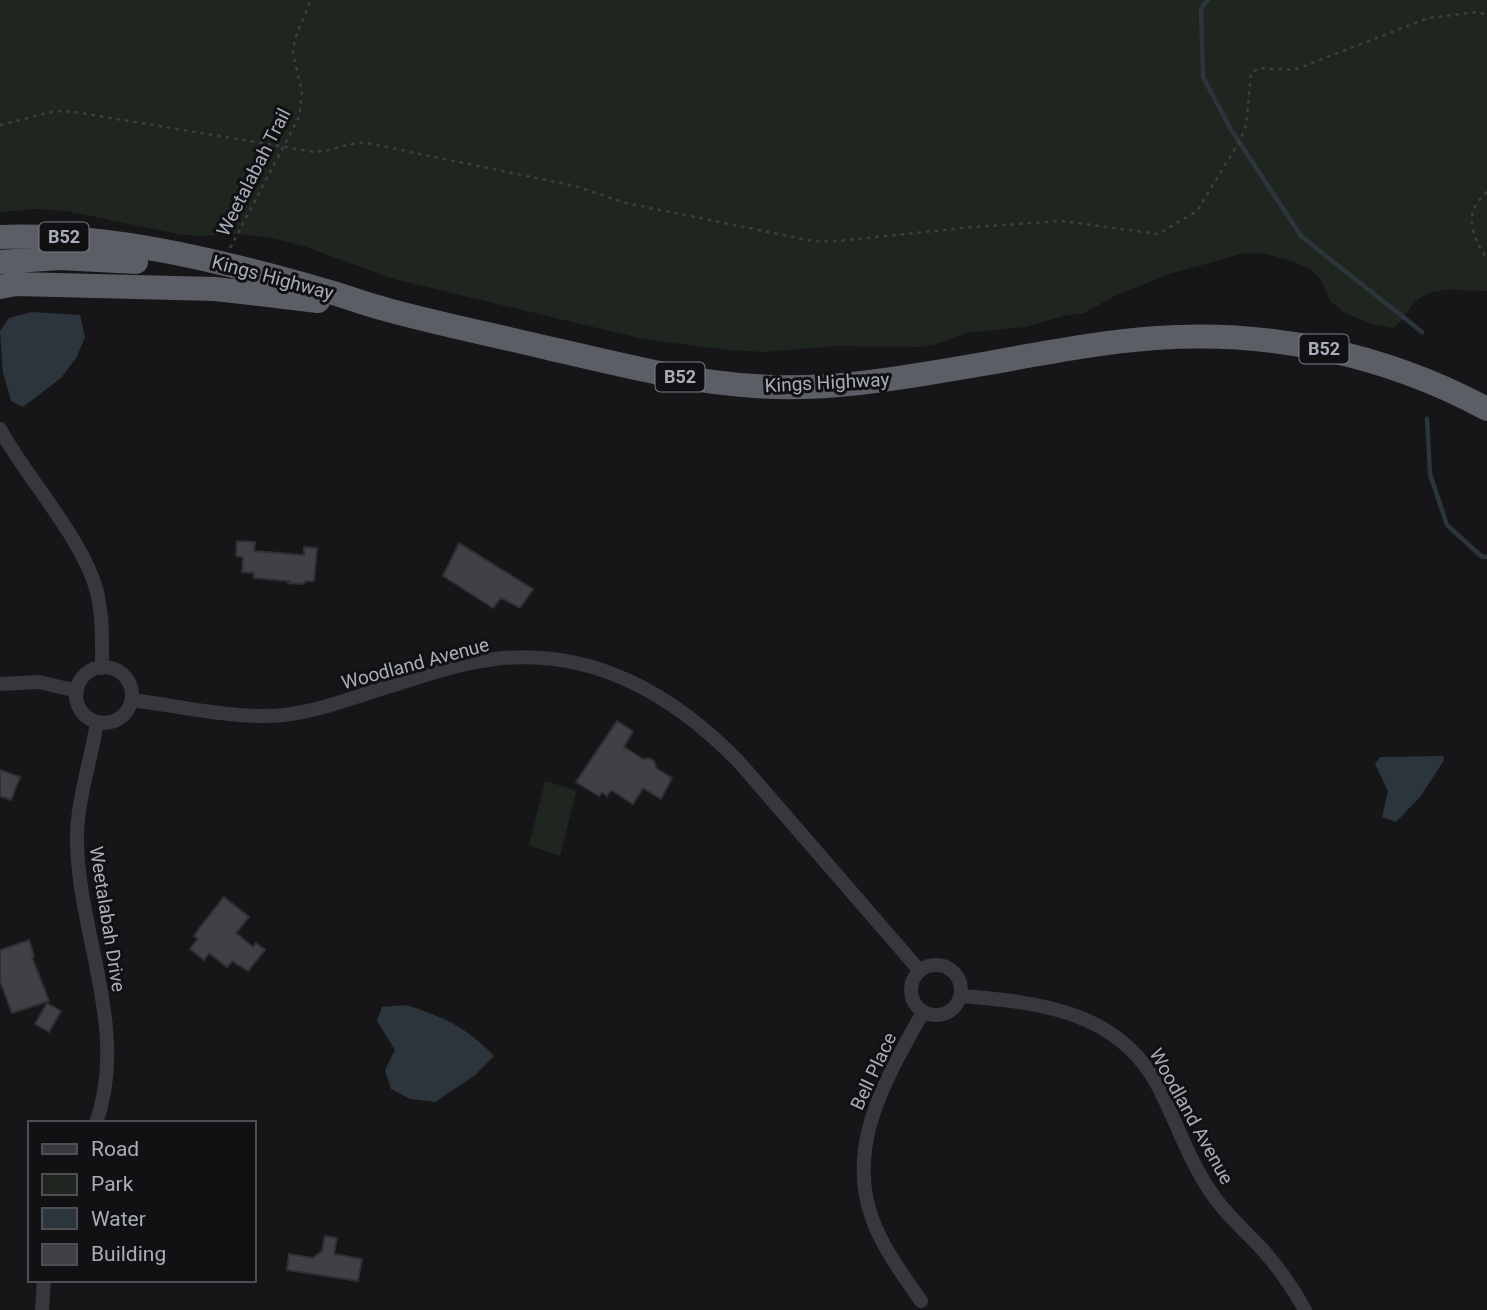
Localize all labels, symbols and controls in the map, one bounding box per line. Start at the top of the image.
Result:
street label: Weetalabah Trail [211,104,296,240]
road number: B52 [40,222,88,251]
street label: Kings Highway [210,250,336,305]
road number: B52 [1300,334,1348,363]
road number: B52 [656,362,704,391]
street label: Kings Highway [764,368,890,397]
street label: Woodland Avenue [339,633,492,694]
street label: Weetalabah Drive [85,845,130,994]
street label: Bell Place [846,1029,901,1114]
street label: Woodland Avenue [1145,1044,1238,1188]
legend [28,1121,256,1282]
text: Road [91,1137,139,1161]
text: Park [91,1172,134,1196]
text: Water [91,1207,146,1231]
text: Building [91,1242,166,1266]

